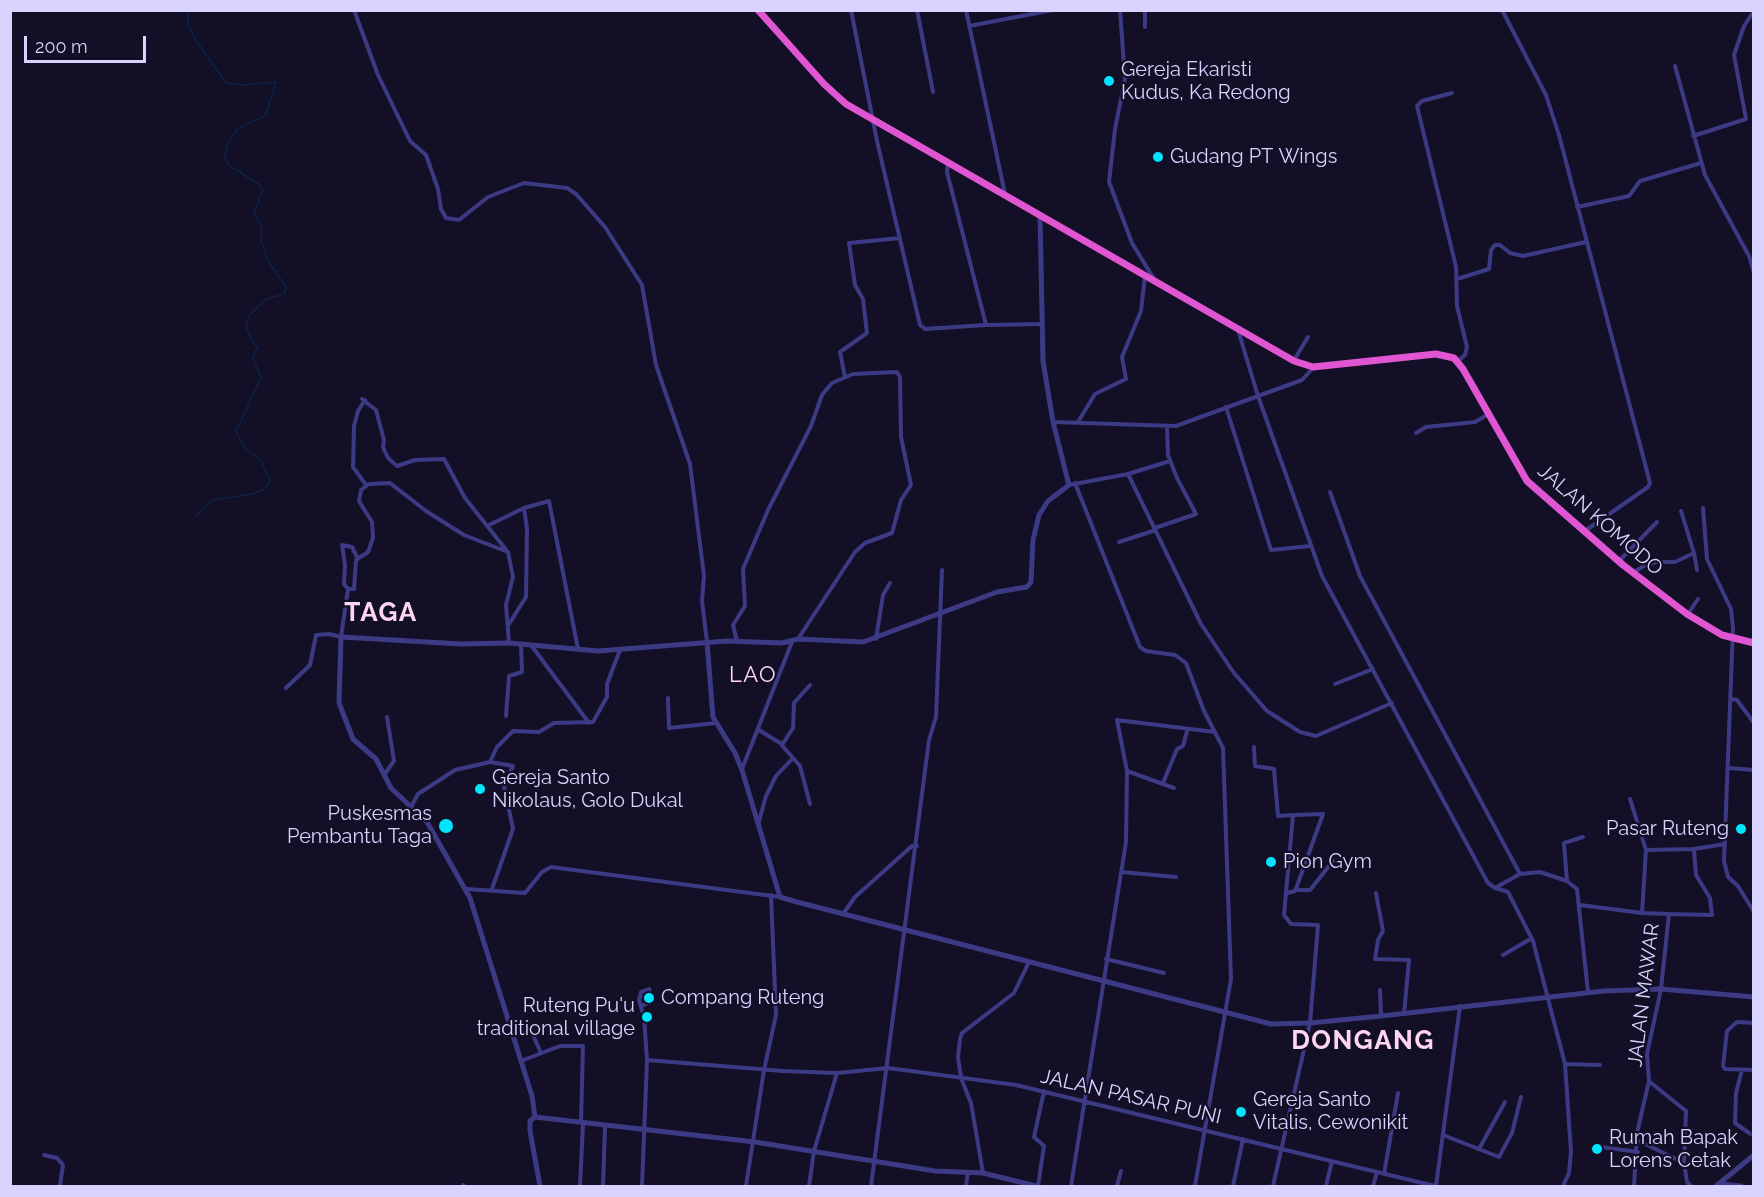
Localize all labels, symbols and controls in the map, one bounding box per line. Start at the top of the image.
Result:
scale bar [27,24,148,62]
text: 200 m [35,36,88,57]
place label: Gereja Ekaristi Kudus, Ka Redong [1121,58,1291,105]
marker: Gereja Ekaristi Kudus, Ka Redong [1102,74,1116,88]
place label: Gudang PT Wings [1170,145,1337,169]
marker: Gudang PT Wings [1151,150,1165,164]
street label: JALAN KOMODO [1533,459,1667,581]
district label: TAGA [344,597,418,629]
district label: LAO [729,662,777,688]
place label: Gereja Santo Nikolaus, Golo Dukal [492,766,683,813]
marker: Gereja Santo Nikolaus, Golo Dukal [473,782,487,796]
place label: Puskesmas Pembantu Taga [287,802,432,849]
marker: Puskesmas Pembantu Taga [437,817,455,835]
place label: Pasar Ruteng [1606,817,1729,841]
marker: Pasar Ruteng [1734,822,1748,836]
place label: Pion Gym [1283,850,1372,874]
marker: Pion Gym [1264,855,1278,869]
street label: JALAN MAWAR [1623,922,1665,1068]
place label: Compang Ruteng [661,986,824,1010]
marker: Compang Ruteng [642,991,656,1005]
place label: Ruteng Pu'u traditional village [477,994,635,1041]
marker: Ruteng Pu'u traditional village [640,1010,654,1024]
district label: DONGANG [1291,1025,1435,1057]
street label: JALAN PASAR PUNI [1038,1065,1224,1129]
place label: Gereja Santo Vitalis, Cewonikit [1253,1088,1408,1135]
marker: Gereja Santo Vitalis, Cewonikit [1234,1105,1248,1119]
place label: Rumah Bapak Lorens Cetak [1609,1126,1738,1173]
marker: Rumah Bapak Lorens Cetak [1590,1142,1604,1156]

